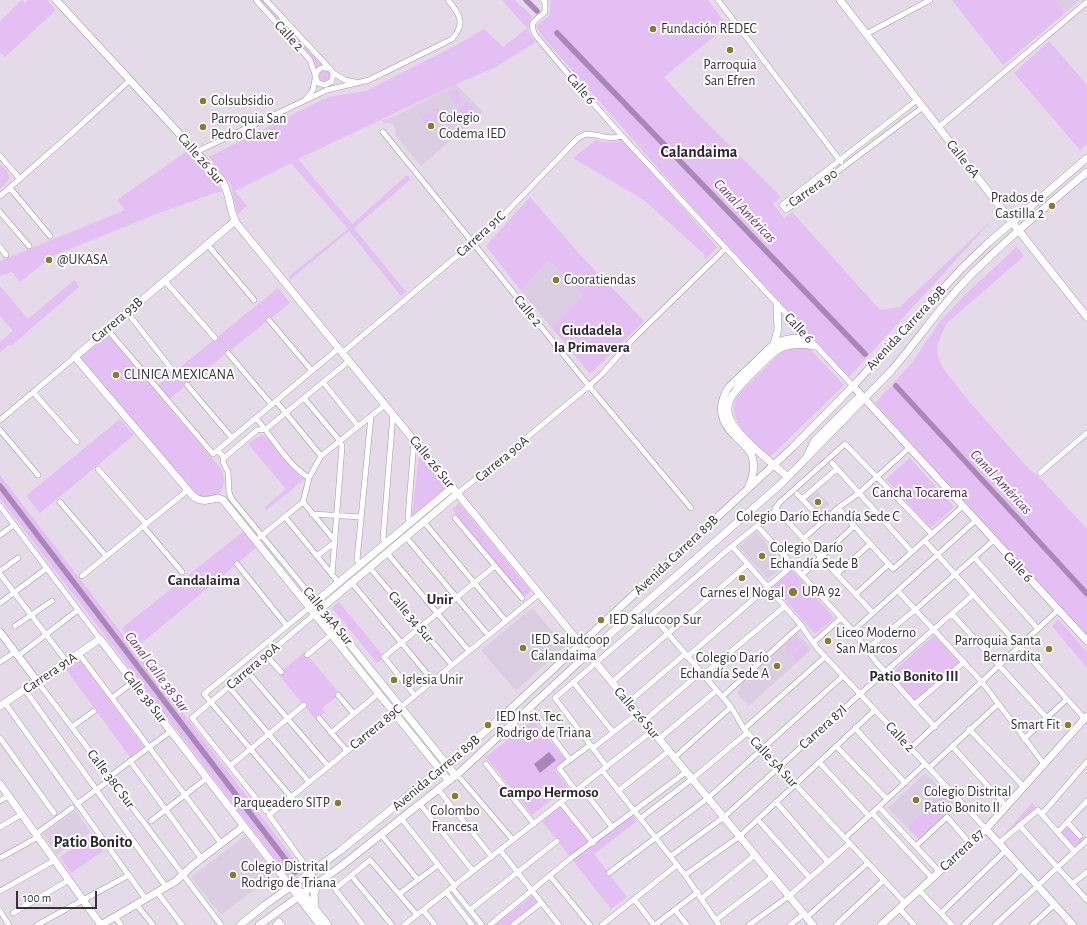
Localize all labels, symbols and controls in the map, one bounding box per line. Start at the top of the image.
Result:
street label: Calle 2 [271,17,307,55]
place label: Fundación REDEC [661,21,757,37]
marker: Fundación REDEC [648,24,658,34]
marker: Parroquia San Efren [725,45,735,55]
place label: Parroquia San Efren [703,57,757,90]
street label: Calle 6 [563,70,599,108]
place label: Colsubsidio [211,93,274,109]
marker: Colsubsidio [198,96,208,106]
place label: Colegio Codema IED [439,110,506,142]
place label: Parroquia San Pedro Claver [211,111,286,144]
marker: Colegio Codema IED [426,121,436,131]
marker: Parroquia San Pedro Claver [198,122,208,132]
street label: Calle 26 Sur [174,130,228,188]
street label: Calle 6A [943,136,983,182]
district label: Calandaima [660,142,738,162]
street label: Carrera 90 [785,165,841,211]
water label: Canal Américas [710,175,780,247]
place label: Prados de Castilla 2 [991,190,1044,222]
marker: Prados de Castilla 2 [1047,201,1057,211]
street label: Carrera 91C [453,207,509,261]
place label: @UKASA [57,252,108,268]
marker: @UKASA [44,255,54,265]
place label: Cooratiendas [564,272,636,288]
marker: Cooratiendas [551,275,561,285]
street label: Avenida Carrera 89B [862,282,950,374]
street label: Calle 2 [510,292,546,330]
street label: Carrera 93B [88,294,146,346]
street label: Calle 6 [781,309,817,347]
district label: Ciudadela la Primavera [554,321,630,356]
place label: CLINICA MEXICANA [124,367,234,383]
marker: CLINICA MEXICANA [111,370,121,380]
street label: Calle 26 Sur [406,432,458,492]
street label: Carrera 90A [472,432,532,486]
water label: Canal Américas [966,446,1036,518]
park label: Cancha Tocarema [872,485,968,501]
marker: Colegio Darío Echandía Sede C [813,497,823,507]
place label: Colegio Darío Echandía Sede C [736,509,900,525]
street label: Avenida Carrera 89B [630,511,722,599]
place label: Colegio Darío Echandía Sede B [770,540,858,572]
street label: Calle 6 [1000,548,1036,586]
marker: Colegio Darío Echandía Sede B [757,551,767,561]
district label: Candalaima [168,571,240,589]
marker: Carnes el Nogal [737,573,747,583]
street label: Calle 34A Sur [299,583,357,649]
place label: UPA 92 [802,584,841,600]
place label: Carnes el Nogal [700,585,784,601]
marker: UPA 92 [787,586,799,598]
street label: Calle 34 Sur [385,588,437,646]
district label: Unir [427,590,453,608]
place label: IED Salucoop Sur [609,612,701,628]
marker: IED Salucoop Sur [596,615,606,625]
place label: Liceo Moderno San Marcos [836,625,916,658]
water label: Canal Calle 38 Sur [121,628,193,716]
place label: IED Saludcoop Calandaima [531,632,610,664]
place label: Parroquia Santa Bernardita [955,633,1041,666]
marker: Liceo Moderno San Marcos [823,636,833,646]
street label: Carrera 90A [223,639,283,693]
marker: IED Saludcoop Calandaima [518,643,528,653]
marker: Parroquia Santa Bernardita [1044,644,1054,654]
street label: Carrera 91A [20,649,80,697]
place label: Colegio Darío Echandía Sede A [680,650,769,682]
marker: Colegio Darío Echandía Sede A [772,661,782,671]
street label: Calle 38 Sur [119,667,171,727]
district label: Patio Bonito III [869,667,959,685]
place label: Iglesia Unir [402,672,463,688]
marker: Iglesia Unir [389,675,399,685]
street label: Calle 26 Sur [610,684,664,742]
street label: Carrera 89C [346,701,406,753]
street label: Carrera 87I [796,701,850,753]
place label: IED Inst. Tec. Rodrigo de Triana [496,709,591,742]
place label: Smart Fit [1011,717,1060,733]
street label: Calle 2 [882,718,918,756]
marker: IED Inst. Tec. Rodrigo de Triana [483,720,493,730]
marker: Smart Fit [1063,720,1073,730]
street label: Avenida Carrera 89B [389,731,483,815]
street label: Calle 5A Sur [746,733,802,791]
street label: Calle 38C Sur [83,746,139,812]
district label: Campo Hermoso [499,783,599,801]
place label: Colegio Distrital Patio Bonito II [924,784,1011,816]
marker: Colombo Francesa [450,791,460,801]
place label: Parqueadero SITP [233,795,330,811]
marker: Colegio Distrital Patio Bonito II [911,795,921,805]
marker: Parqueadero SITP [333,798,343,808]
place label: Colombo Francesa [430,803,480,836]
street label: Carrera 87 [936,825,988,875]
district label: Patio Bonito [54,832,132,852]
place label: Colegio Distrital Rodrigo de Triana [241,859,336,892]
marker: Colegio Distrital Rodrigo de Triana [228,870,238,880]
scale bar [18,883,99,909]
text: 100 m [23,892,51,904]

